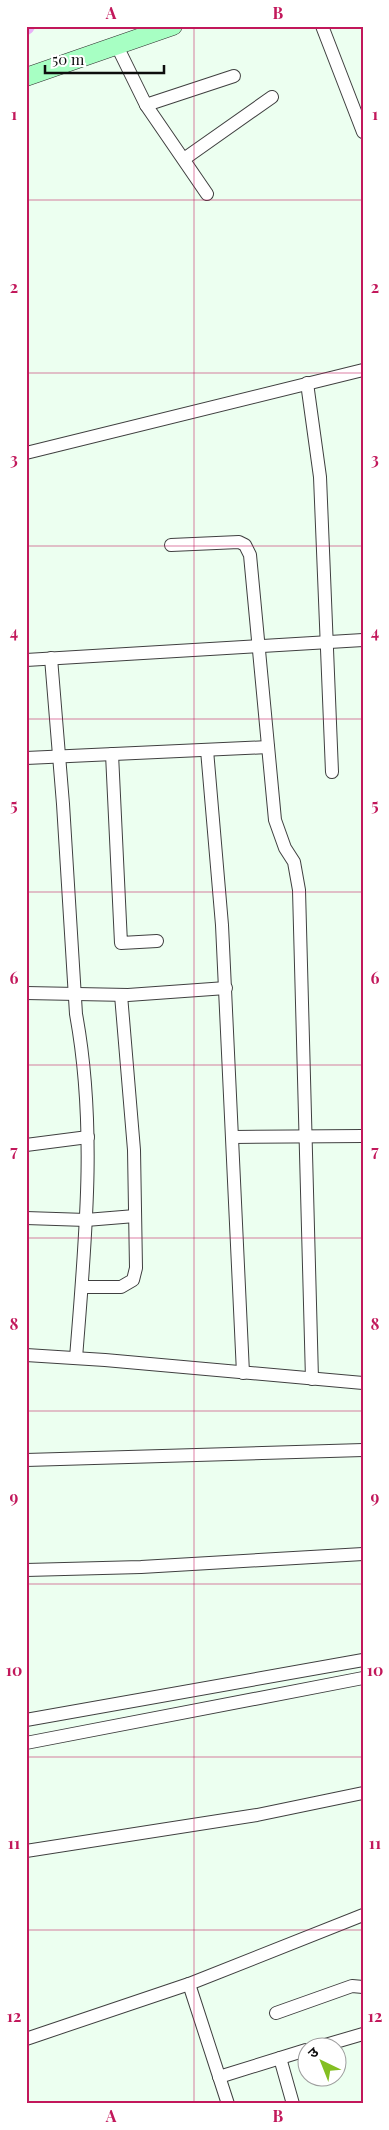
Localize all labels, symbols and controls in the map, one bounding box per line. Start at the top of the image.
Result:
text: A [105,2,117,23]
text: B [273,2,284,23]
scale bar [45,42,164,74]
text: 50 m [52,49,85,69]
text: 1 [11,103,17,124]
text: 1 [372,103,378,124]
text: 2 [10,276,18,297]
text: 2 [371,276,379,297]
text: 3 [10,448,18,469]
text: 3 [371,448,379,469]
text: 4 [10,621,18,642]
text: 4 [371,621,379,642]
text: 5 [10,794,18,815]
text: 5 [371,794,379,815]
text: 6 [10,967,19,988]
text: 6 [371,967,380,988]
text: 7 [10,1140,18,1161]
text: 7 [371,1140,379,1161]
text: 8 [10,1313,19,1334]
text: 8 [371,1313,380,1334]
text: 9 [10,1486,19,1507]
text: 9 [371,1486,380,1507]
text: 10 [6,1659,22,1680]
text: 10 [367,1659,383,1680]
text: 11 [8,1832,20,1853]
text: 11 [369,1832,381,1853]
text: 12 [7,2005,21,2026]
text: 12 [368,2005,382,2026]
north arrow [296,2038,346,2088]
text: उ [303,2042,323,2062]
text: A [105,2105,117,2126]
text: B [273,2105,284,2126]

